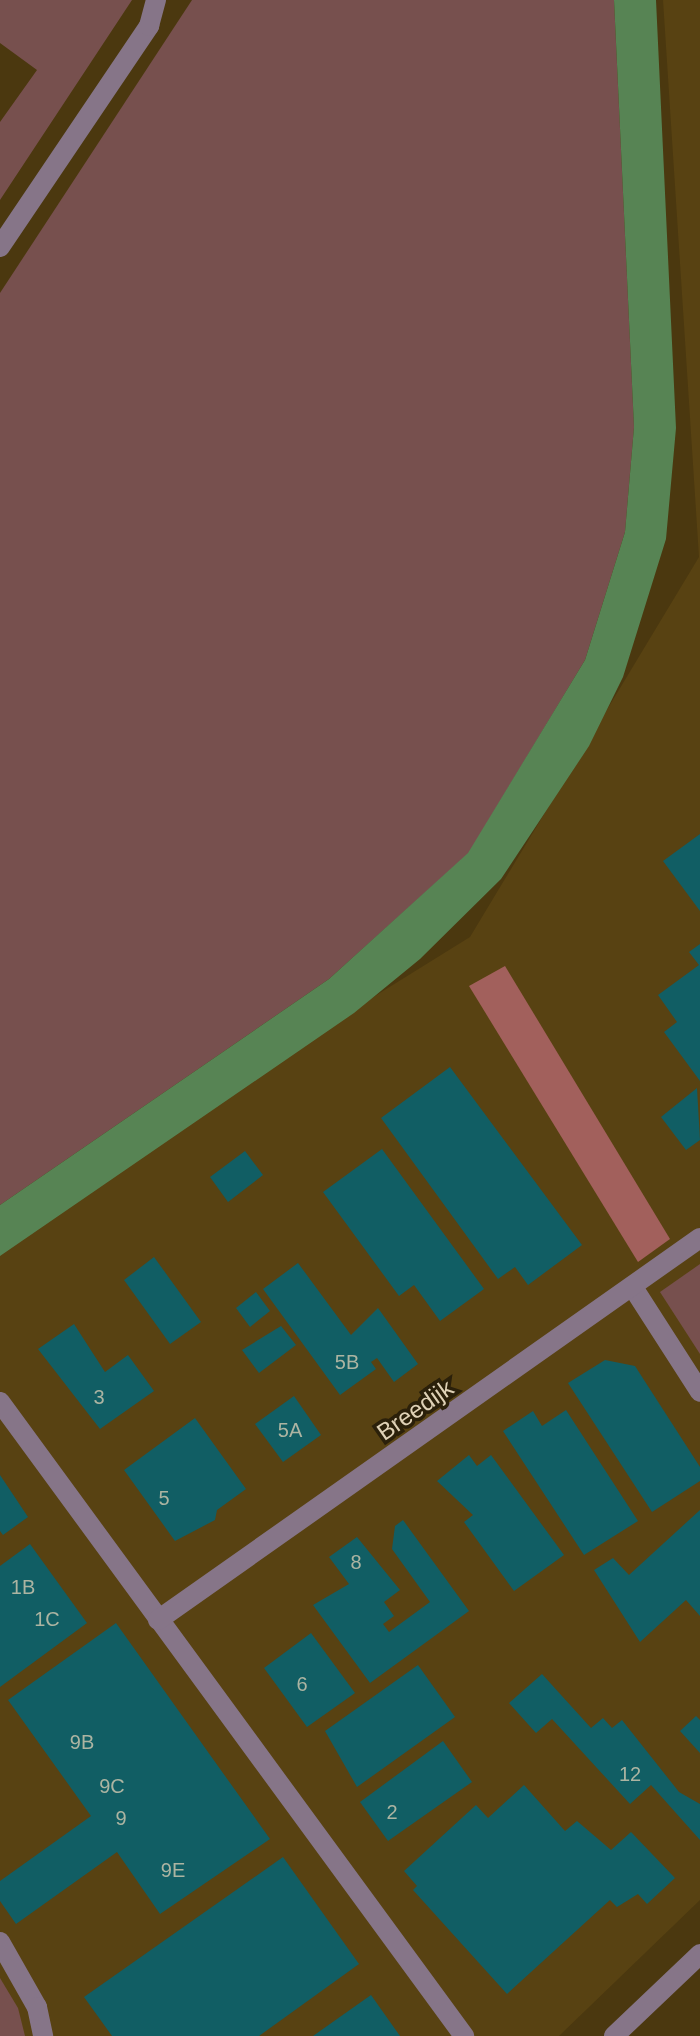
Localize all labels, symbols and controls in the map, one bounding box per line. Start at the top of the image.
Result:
house number: 5B [335,1350,359,1374]
street label: Breedijk [371,1373,459,1447]
house number: 3 [93,1385,105,1409]
house number: 5A [278,1418,302,1442]
house number: 5 [158,1486,170,1510]
house number: 8 [350,1550,362,1574]
house number: 1B [11,1575,35,1599]
house number: 1C [34,1607,60,1631]
house number: 6 [296,1672,308,1696]
house number: 9B [70,1730,94,1754]
house number: 12 [619,1762,641,1786]
house number: 9C [99,1774,125,1798]
house number: 2 [386,1800,398,1824]
house number: 9 [115,1806,127,1830]
house number: 9E [161,1858,185,1882]

